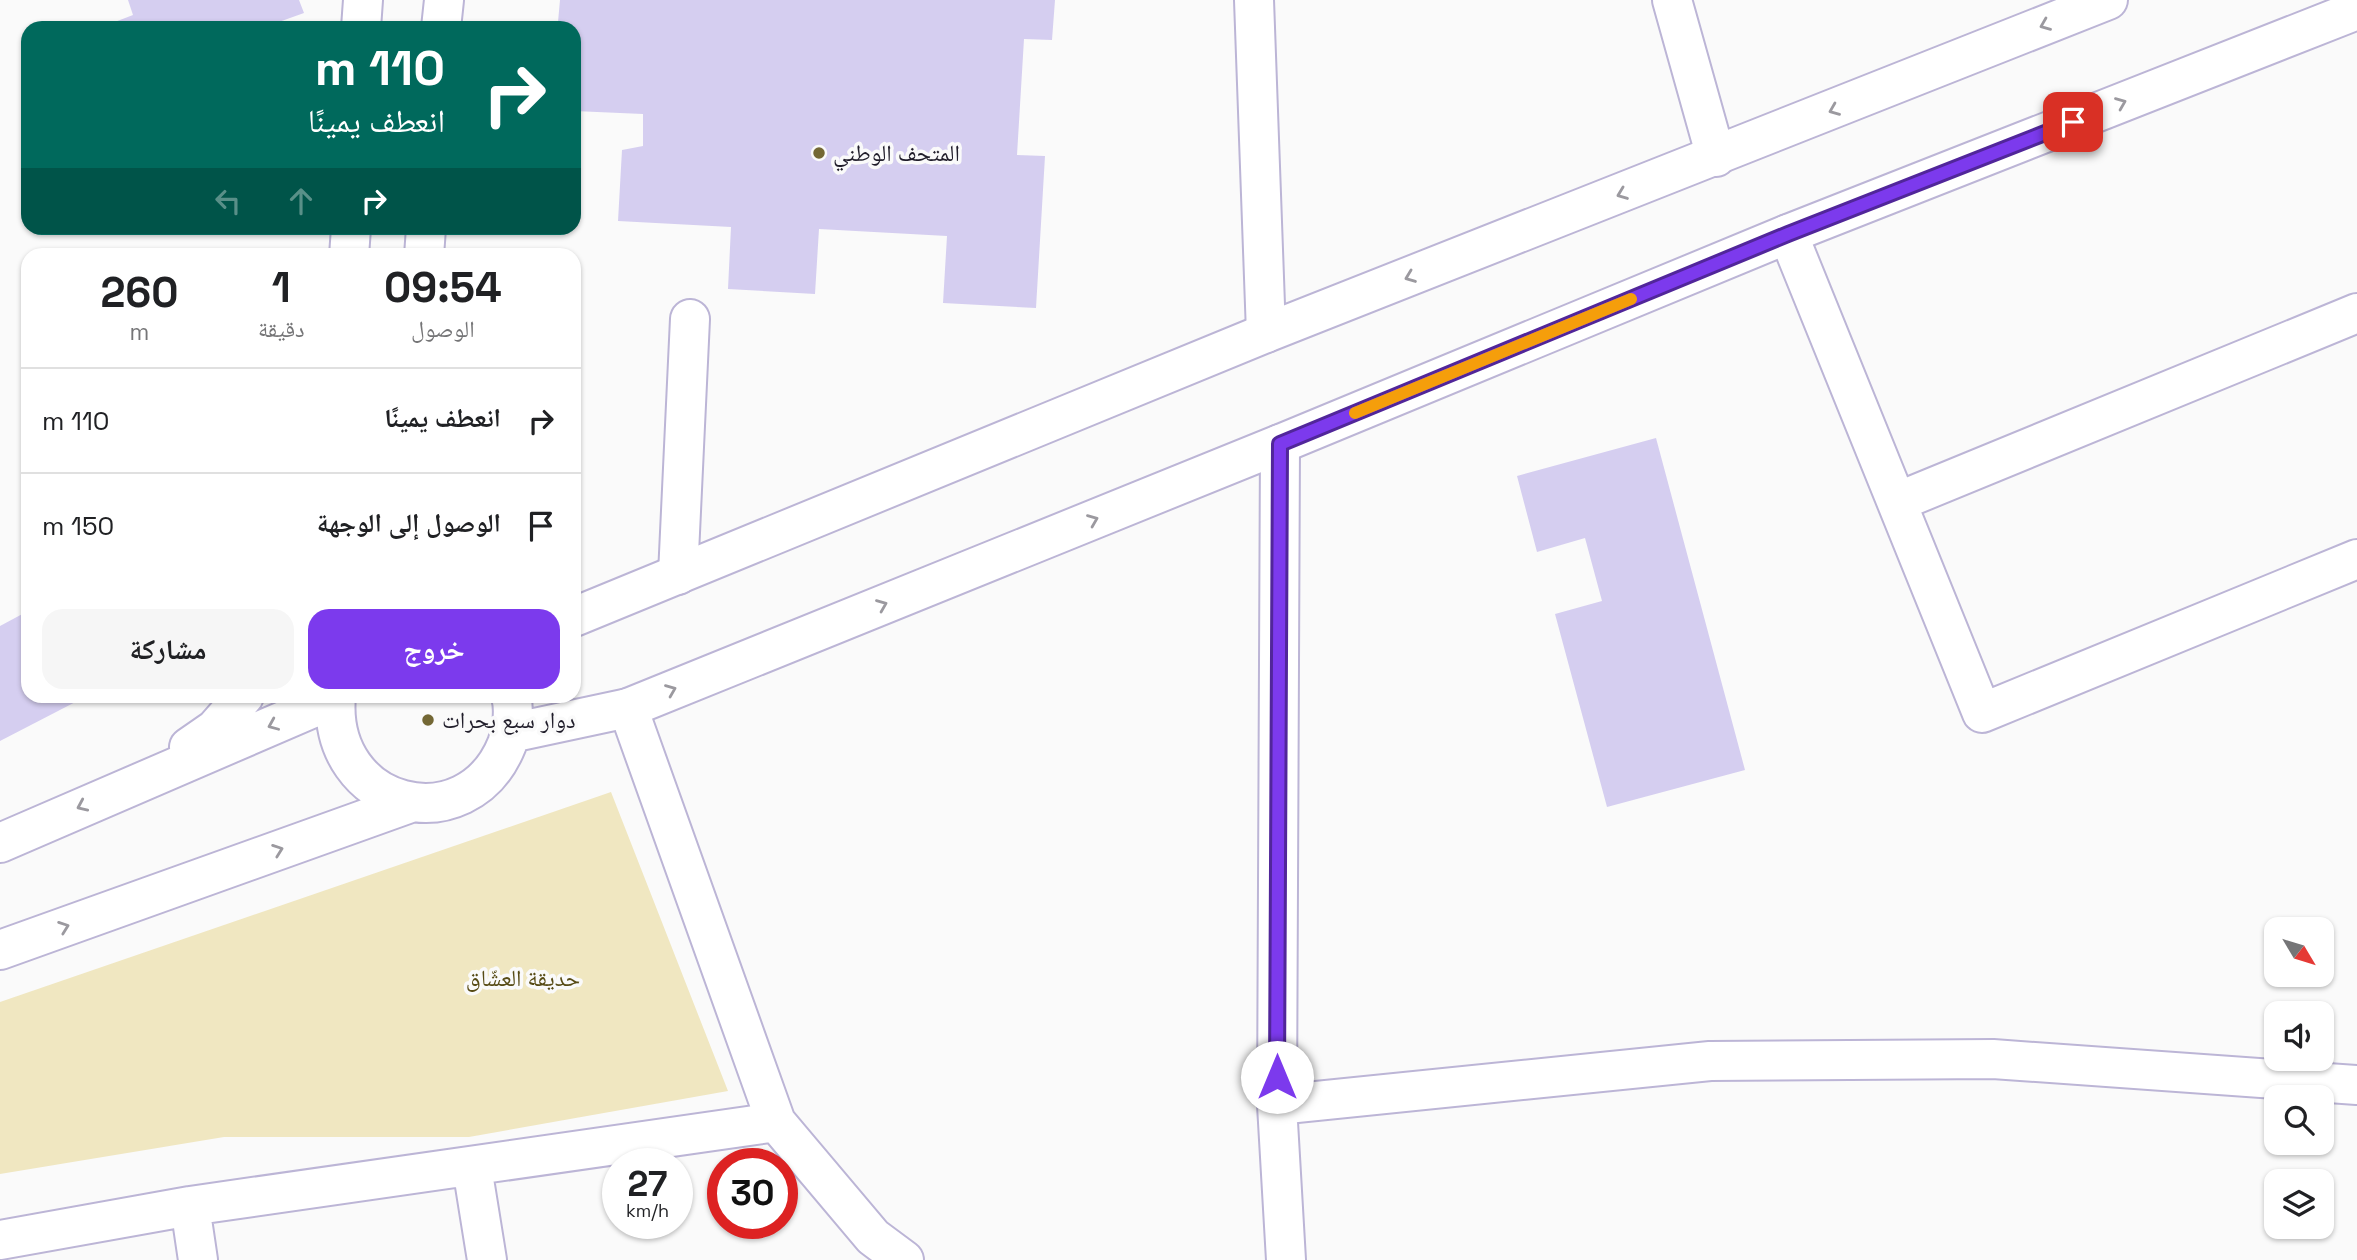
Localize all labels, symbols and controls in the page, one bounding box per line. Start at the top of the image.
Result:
one-way arrow [2040,17,2052,31]
text: 110 m [315,37,445,99]
icon: right [469,49,560,140]
pin [2043,92,2103,152]
one-way arrow [2114,97,2126,111]
text: انعطف يمينًا [308,101,445,141]
one-way arrow [1828,101,1840,115]
icon: arrive [2054,103,2092,141]
place label: المتحف الوطني [833,138,960,172]
marker: المتحف الوطني [811,145,827,161]
icon: left [209,182,247,220]
icon: ahead [282,182,320,220]
icon: right [355,182,393,220]
one-way arrow [1617,185,1629,199]
text: 1 [272,261,291,314]
text: 09:54 [384,261,502,314]
text: 260 [100,266,179,319]
one-way arrow [1405,268,1417,282]
text: دقيقة [258,314,305,344]
text: الوصول [411,314,475,344]
text: m [130,317,149,347]
text: انعطف يمينًا [384,401,501,435]
icon: right [522,402,560,440]
text: 110 m [42,404,109,438]
text: الوصول إلى الوجهة [317,506,501,540]
icon: arrive [522,507,560,545]
text: 150 m [42,509,114,543]
one-way arrow [1086,514,1098,528]
one-way arrow [875,599,887,613]
button: مشاركة [42,609,294,689]
button: خروج [308,609,560,689]
one-way arrow [664,685,676,699]
place label: دوار سبع بحرات [442,705,575,735]
marker: دوار سبع بحرات [420,712,436,728]
one-way arrow [267,717,280,731]
one-way arrow [77,798,89,812]
one-way arrow [272,844,284,858]
north arrow [2264,917,2334,987]
map controls [2264,917,2334,1239]
one-way arrow [58,921,70,935]
park label: حديقة العشّاق [466,963,580,993]
button: sound [2264,1001,2334,1071]
position arrow [1240,1040,1314,1114]
button: search [2264,1085,2334,1155]
speed limit sign: 30 [707,1148,798,1239]
text: 27 [628,1162,667,1206]
button: layers [2264,1169,2334,1239]
text: km/h [626,1199,669,1222]

